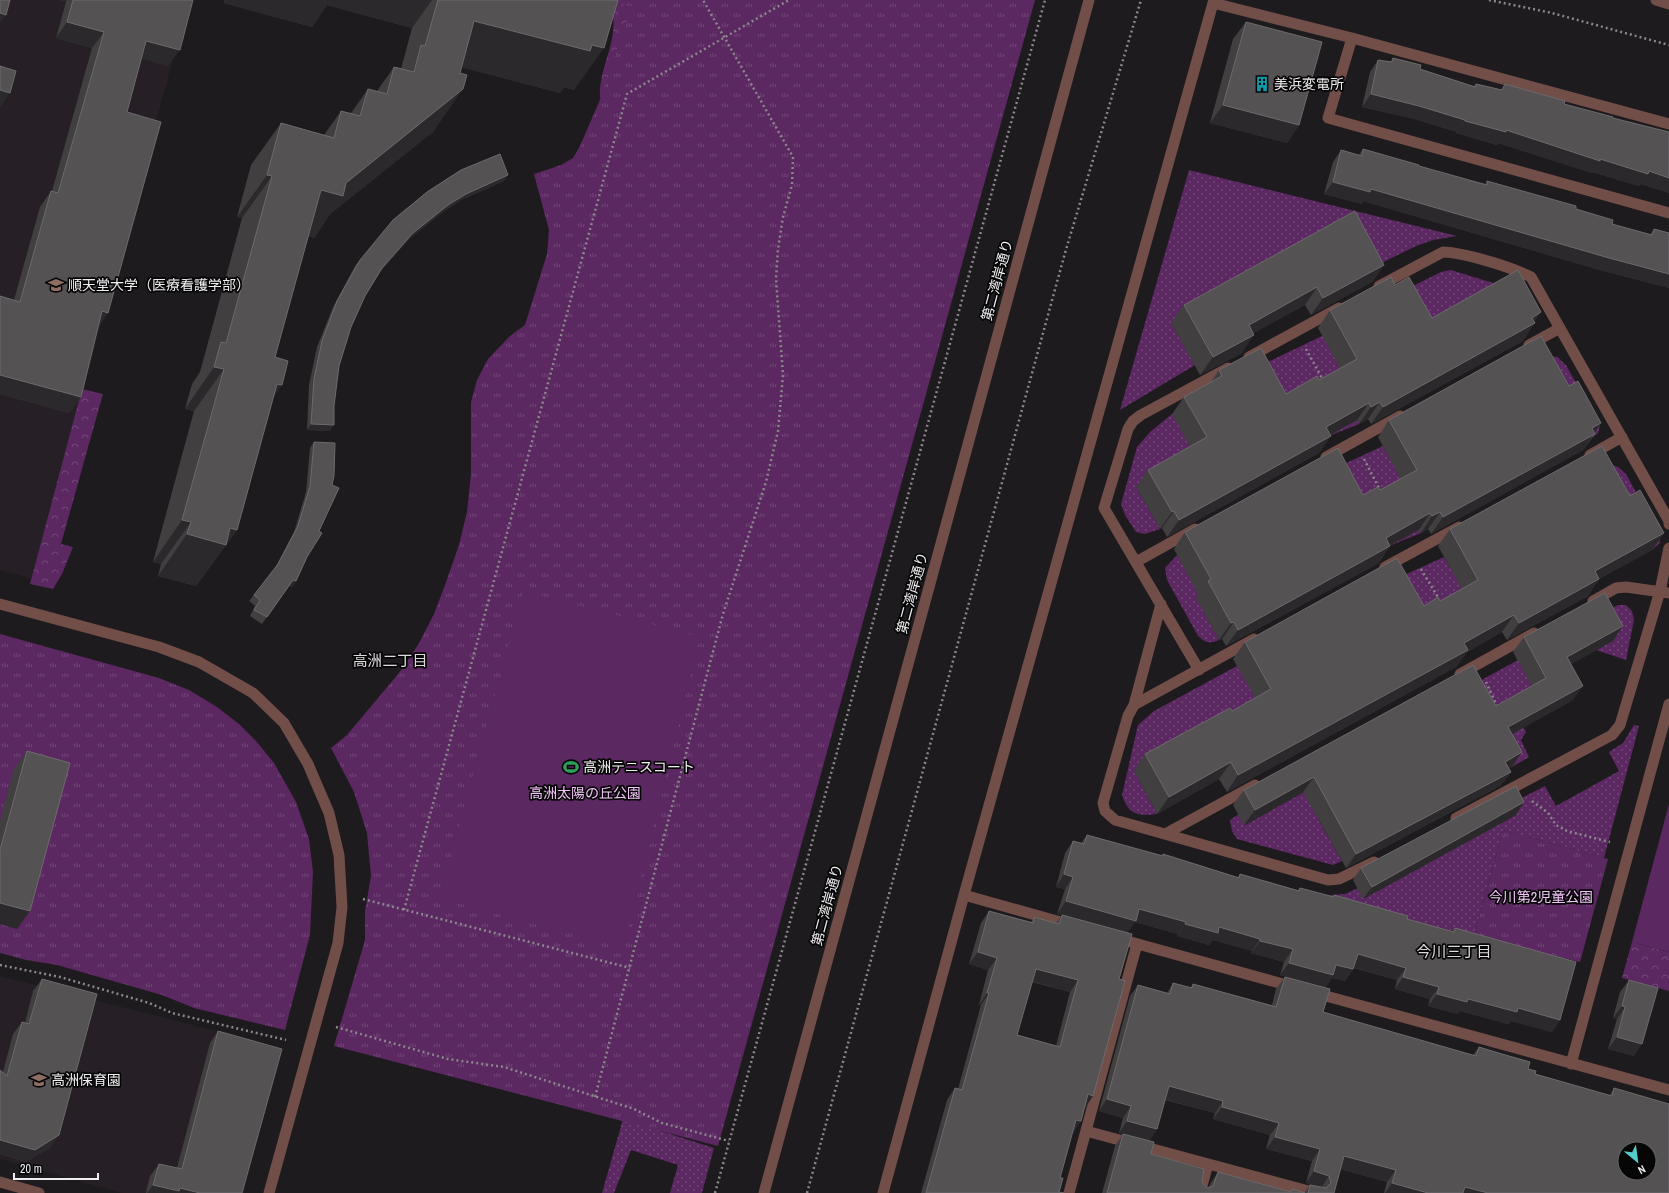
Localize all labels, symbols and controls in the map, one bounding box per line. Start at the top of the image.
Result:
building icon: 美浜変電所 [1253,75,1271,93]
place label: 美浜変電所 [1274,75,1344,93]
street label: 第二湾岸通り [977,237,1017,323]
school or university icon: 順天堂大学（医療看護学部） [47,276,65,294]
place label: 順天堂大学（医療看護学部） [68,276,250,294]
street label: 第二湾岸通り [892,550,932,636]
district label: 高洲二丁目 [352,650,428,671]
sports icon: 高洲テニスコート [562,758,580,776]
place label: 高洲テニスコート [583,758,695,776]
park label: 高洲太陽の丘公園 [529,784,641,802]
street label: 第二湾岸通り [807,862,847,948]
park label: 今川第2児童公園 [1489,888,1593,906]
district label: 今川三丁目 [1416,941,1492,962]
school or university icon: 高洲保育園 [30,1071,48,1089]
place label: 高洲保育園 [51,1071,121,1089]
north arrow [1617,1141,1657,1181]
scale bar [14,1155,98,1181]
text: 20 m [20,1161,42,1177]
text: N [1636,1162,1648,1177]

